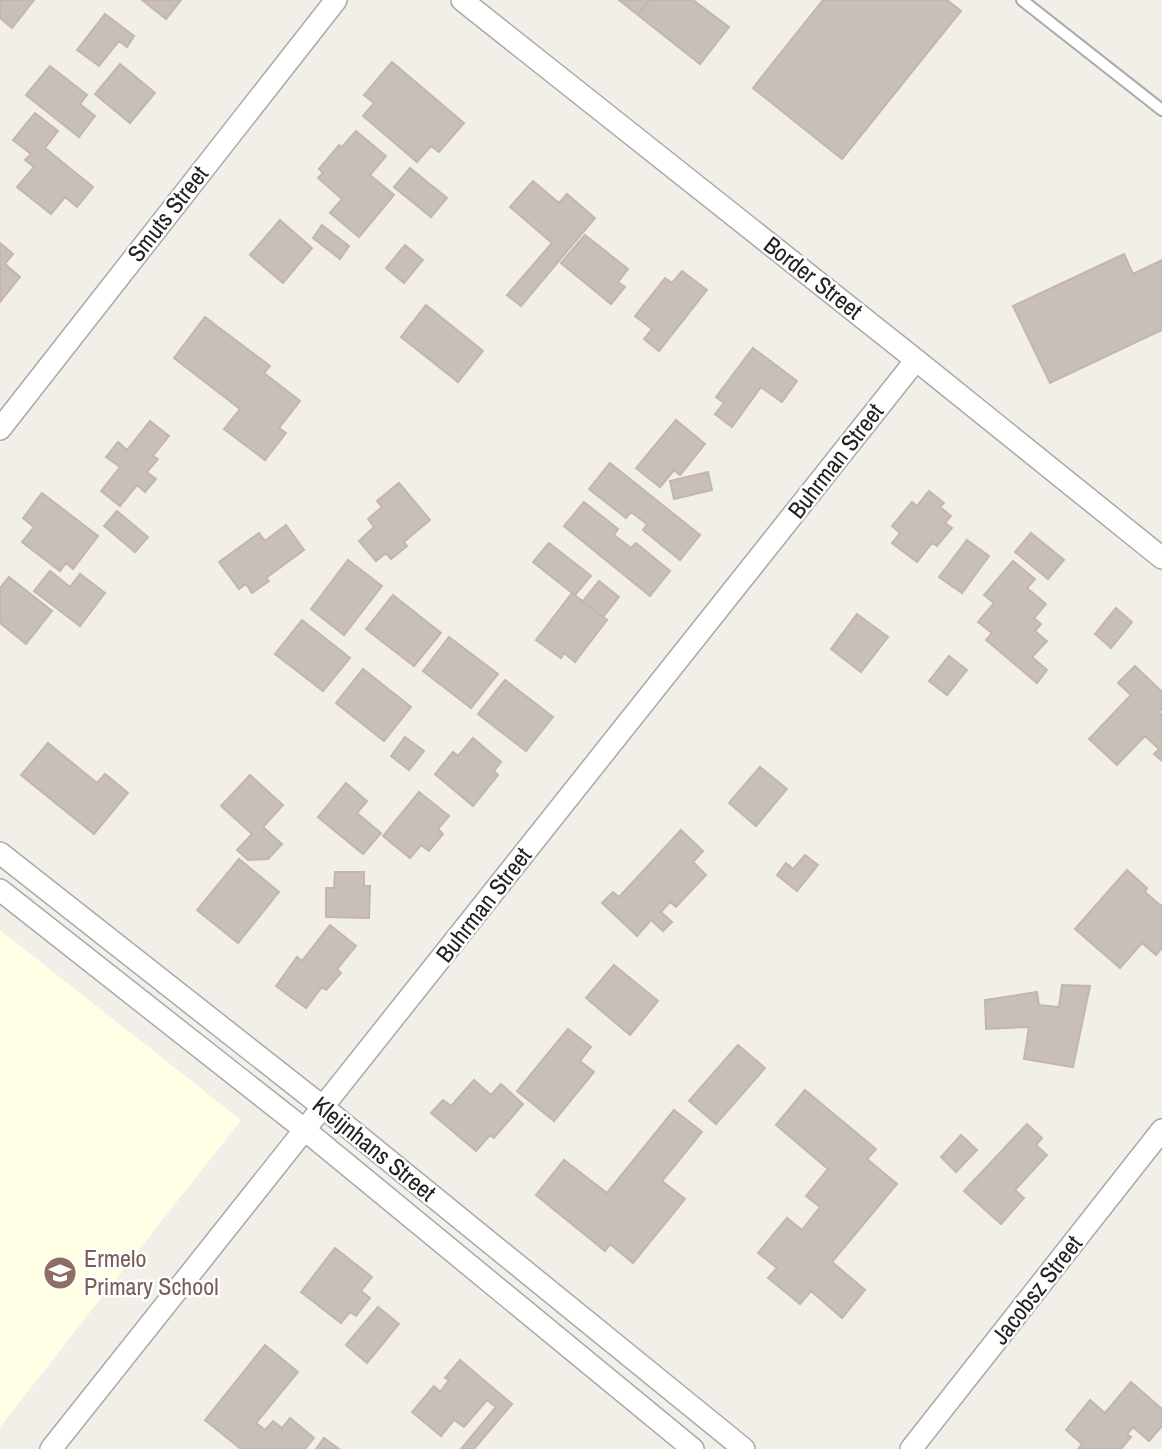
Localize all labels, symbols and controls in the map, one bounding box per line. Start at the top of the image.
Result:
street label: Smuts Street [120,158,215,268]
street label: Border Street [758,229,870,326]
street label: Buhrman Street [780,396,891,525]
street label: Buhrman Street [428,840,539,969]
street label: Kleijnhans Street [306,1089,443,1208]
street label: Jacobsz Street [984,1228,1089,1351]
place label: Ermelo Primary School [84,1242,219,1302]
school or university icon: Ermelo Primary School [41,1254,79,1292]

